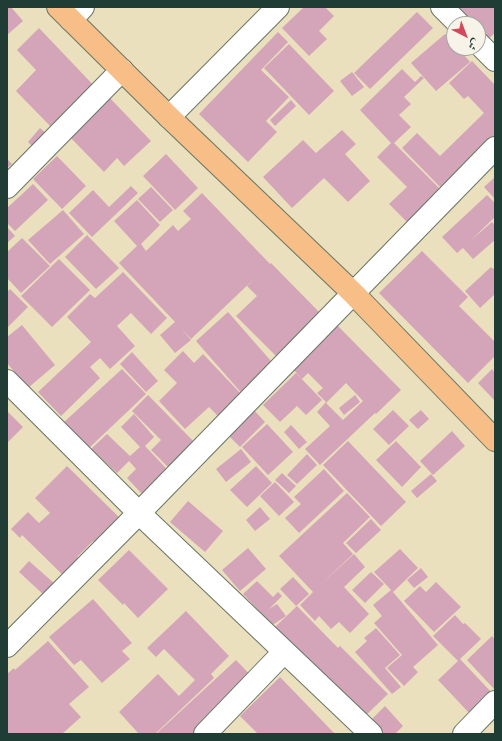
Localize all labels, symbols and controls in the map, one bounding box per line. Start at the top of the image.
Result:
north arrow [446,16,486,56]
text: ش [465,36,482,53]

